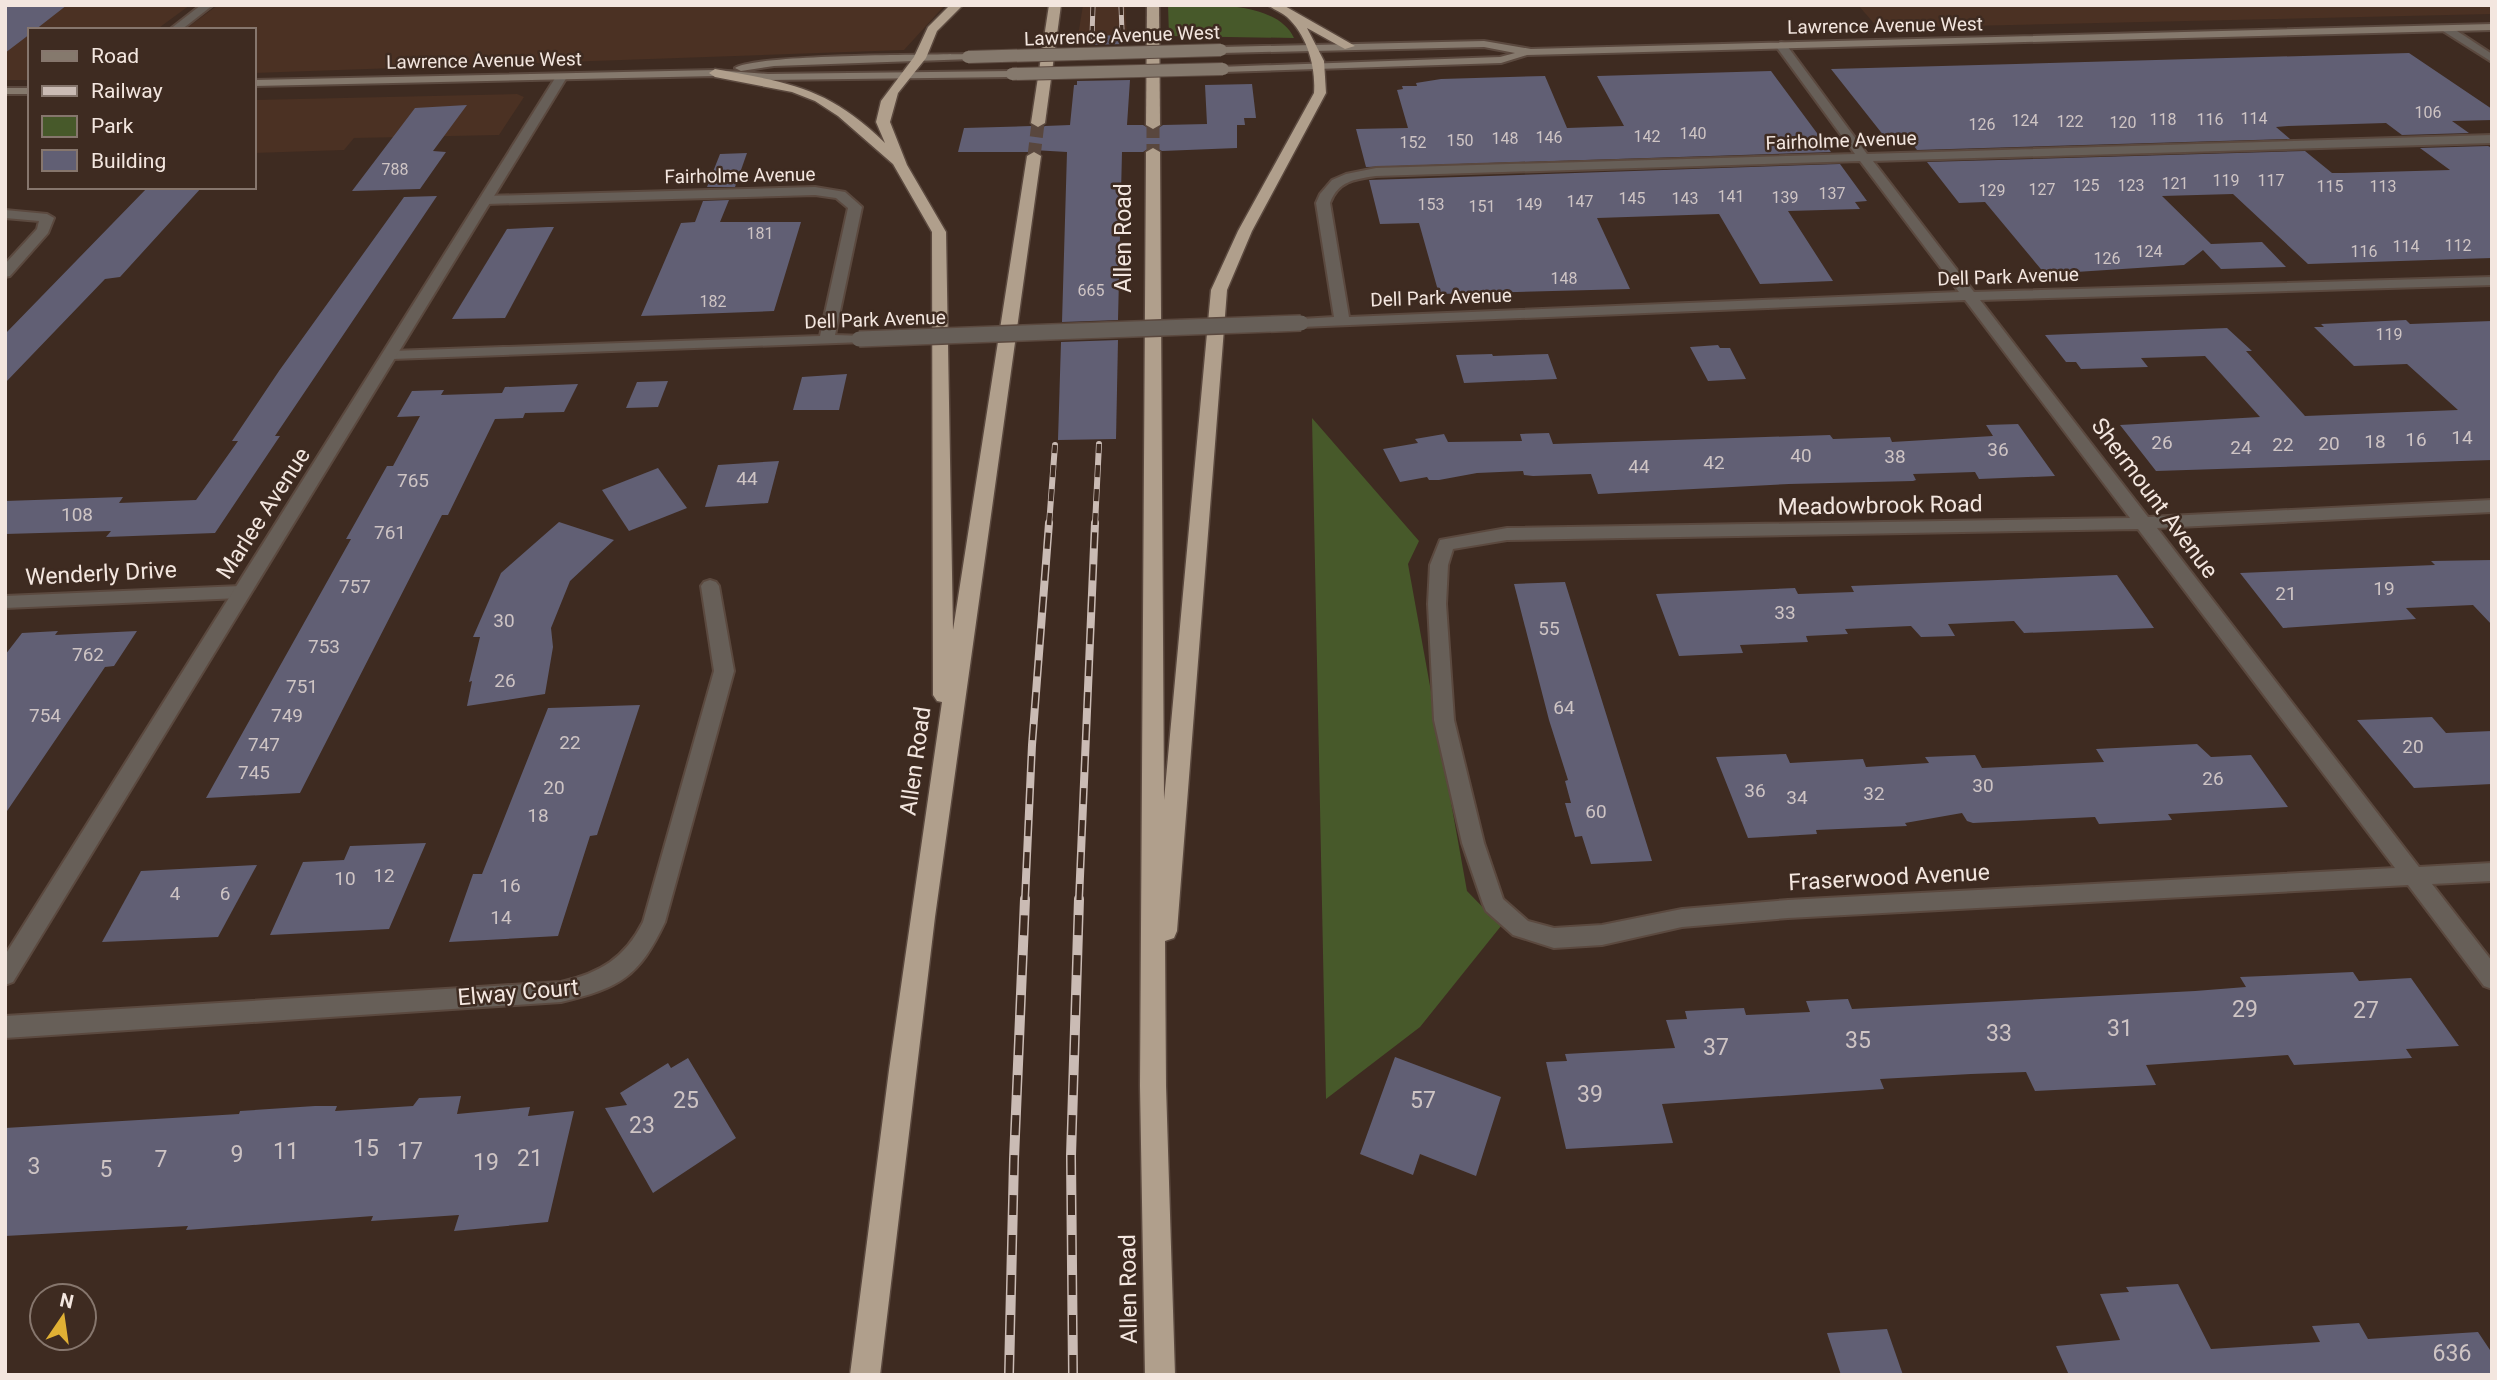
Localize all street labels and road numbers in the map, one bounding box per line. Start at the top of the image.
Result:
street label: Lawrence Avenue West [1787,12,1983,39]
street label: Lawrence Avenue West [1024,21,1220,50]
street label: Lawrence Avenue West [386,47,582,74]
street label: Fairholme Avenue [1765,126,1917,155]
street label: Fairholme Avenue [664,163,816,188]
street label: Allen Road [1110,183,1137,293]
street label: Dell Park Avenue [1937,263,2079,290]
street label: Dell Park Avenue [1370,284,1512,311]
street label: Dell Park Avenue [804,306,946,333]
street label: Shermount Avenue [2086,413,2224,584]
street label: Marlee Avenue [211,442,316,584]
street label: Meadowbrook Road [1777,490,1983,521]
street label: Wenderly Drive [25,556,178,591]
street label: Allen Road [895,705,936,817]
street label: Fraserwood Avenue [1788,859,1990,896]
street label: Elway Court [456,974,580,1011]
street label: Allen Road [1114,1234,1143,1344]

